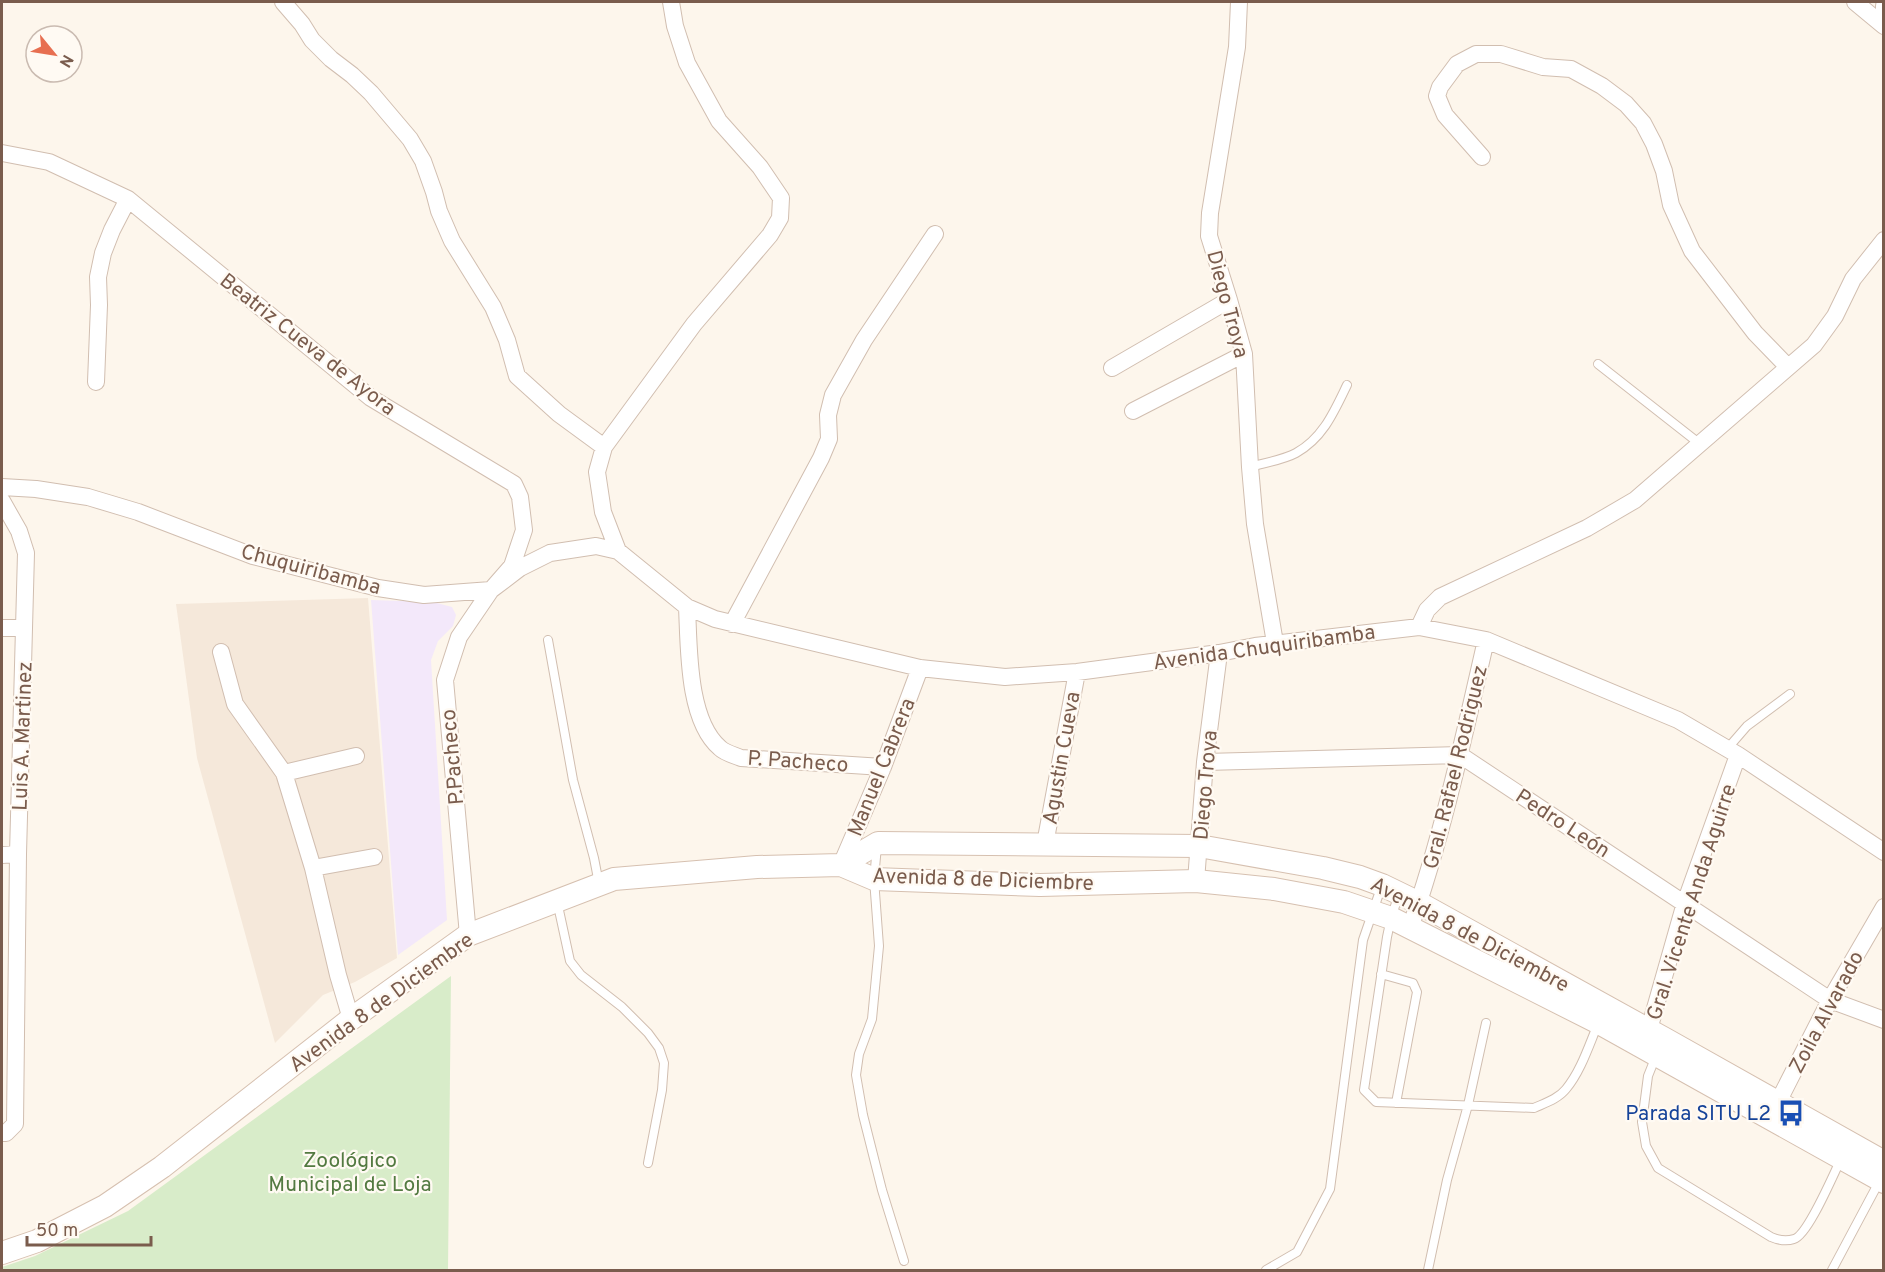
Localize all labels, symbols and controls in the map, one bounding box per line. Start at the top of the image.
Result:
north arrow [24,24,84,84]
text: N [54,51,77,70]
street label: Diego Troya [1199,248,1254,361]
street label: Beatriz Cueva de Ayora [214,268,401,422]
street label: Chuquiribamba [238,539,384,602]
street label: Avenida Chuquiribamba [1151,620,1377,677]
street label: Luis A. Martinez [7,661,40,811]
street label: Gral. Rafael Rodriguez [1418,663,1495,872]
street label: Agustin Cueva [1038,690,1087,827]
street label: Manuel Cabrera [842,694,922,841]
street label: P.Pacheco [436,708,471,806]
street label: Diego Troya [1188,729,1225,841]
street label: P. Pacheco [747,746,849,779]
street label: Gral. Vicente Anda Aguirre [1641,781,1743,1024]
street label: Pedro León [1510,784,1615,865]
street label: Avenida 8 de Diciembre [872,863,1094,898]
street label: Avenida 8 de Diciembre [1365,871,1573,999]
street label: Avenida 8 de Diciembre [284,927,479,1079]
street label: Zoila Alvarado [1784,947,1871,1079]
bus stop icon: Parada SITU L2 [1776,1098,1806,1128]
place label: Parada SITU L2 [1625,1101,1771,1128]
park label: Zoológico Municipal de Loja [268,1148,432,1199]
scale bar [27,1209,152,1247]
text: 50 m [36,1220,78,1243]

